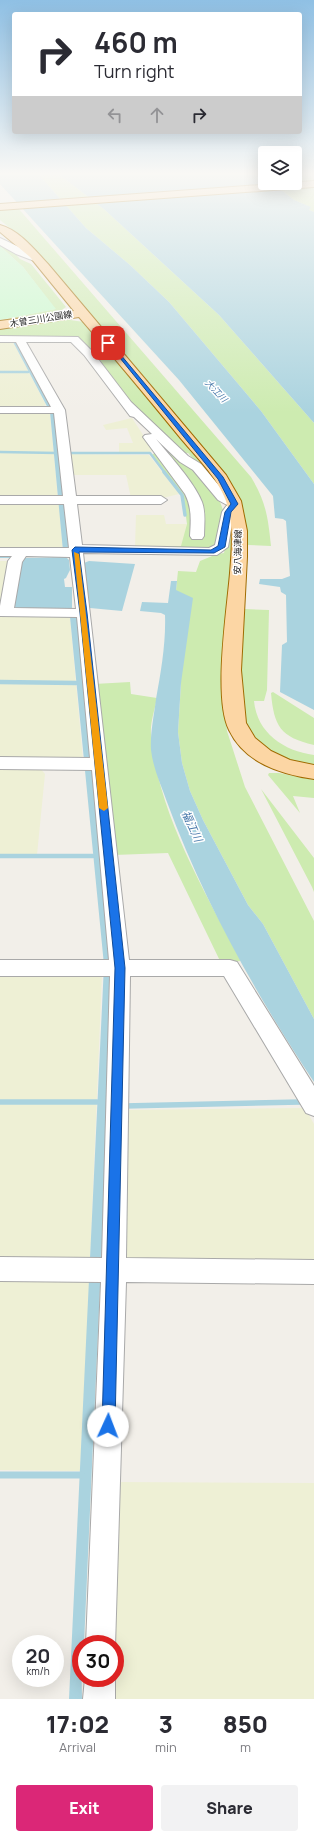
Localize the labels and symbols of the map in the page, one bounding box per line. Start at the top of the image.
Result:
street label: 木曽三川公園線 [9,307,74,330]
pin [91,326,125,360]
water label: 大江川 [202,376,231,406]
street label: 安八海津線 [231,528,244,575]
water label: 福江川 [179,808,207,845]
position arrow [87,1405,129,1447]
speed limit sign: 30 [72,1635,124,1687]

